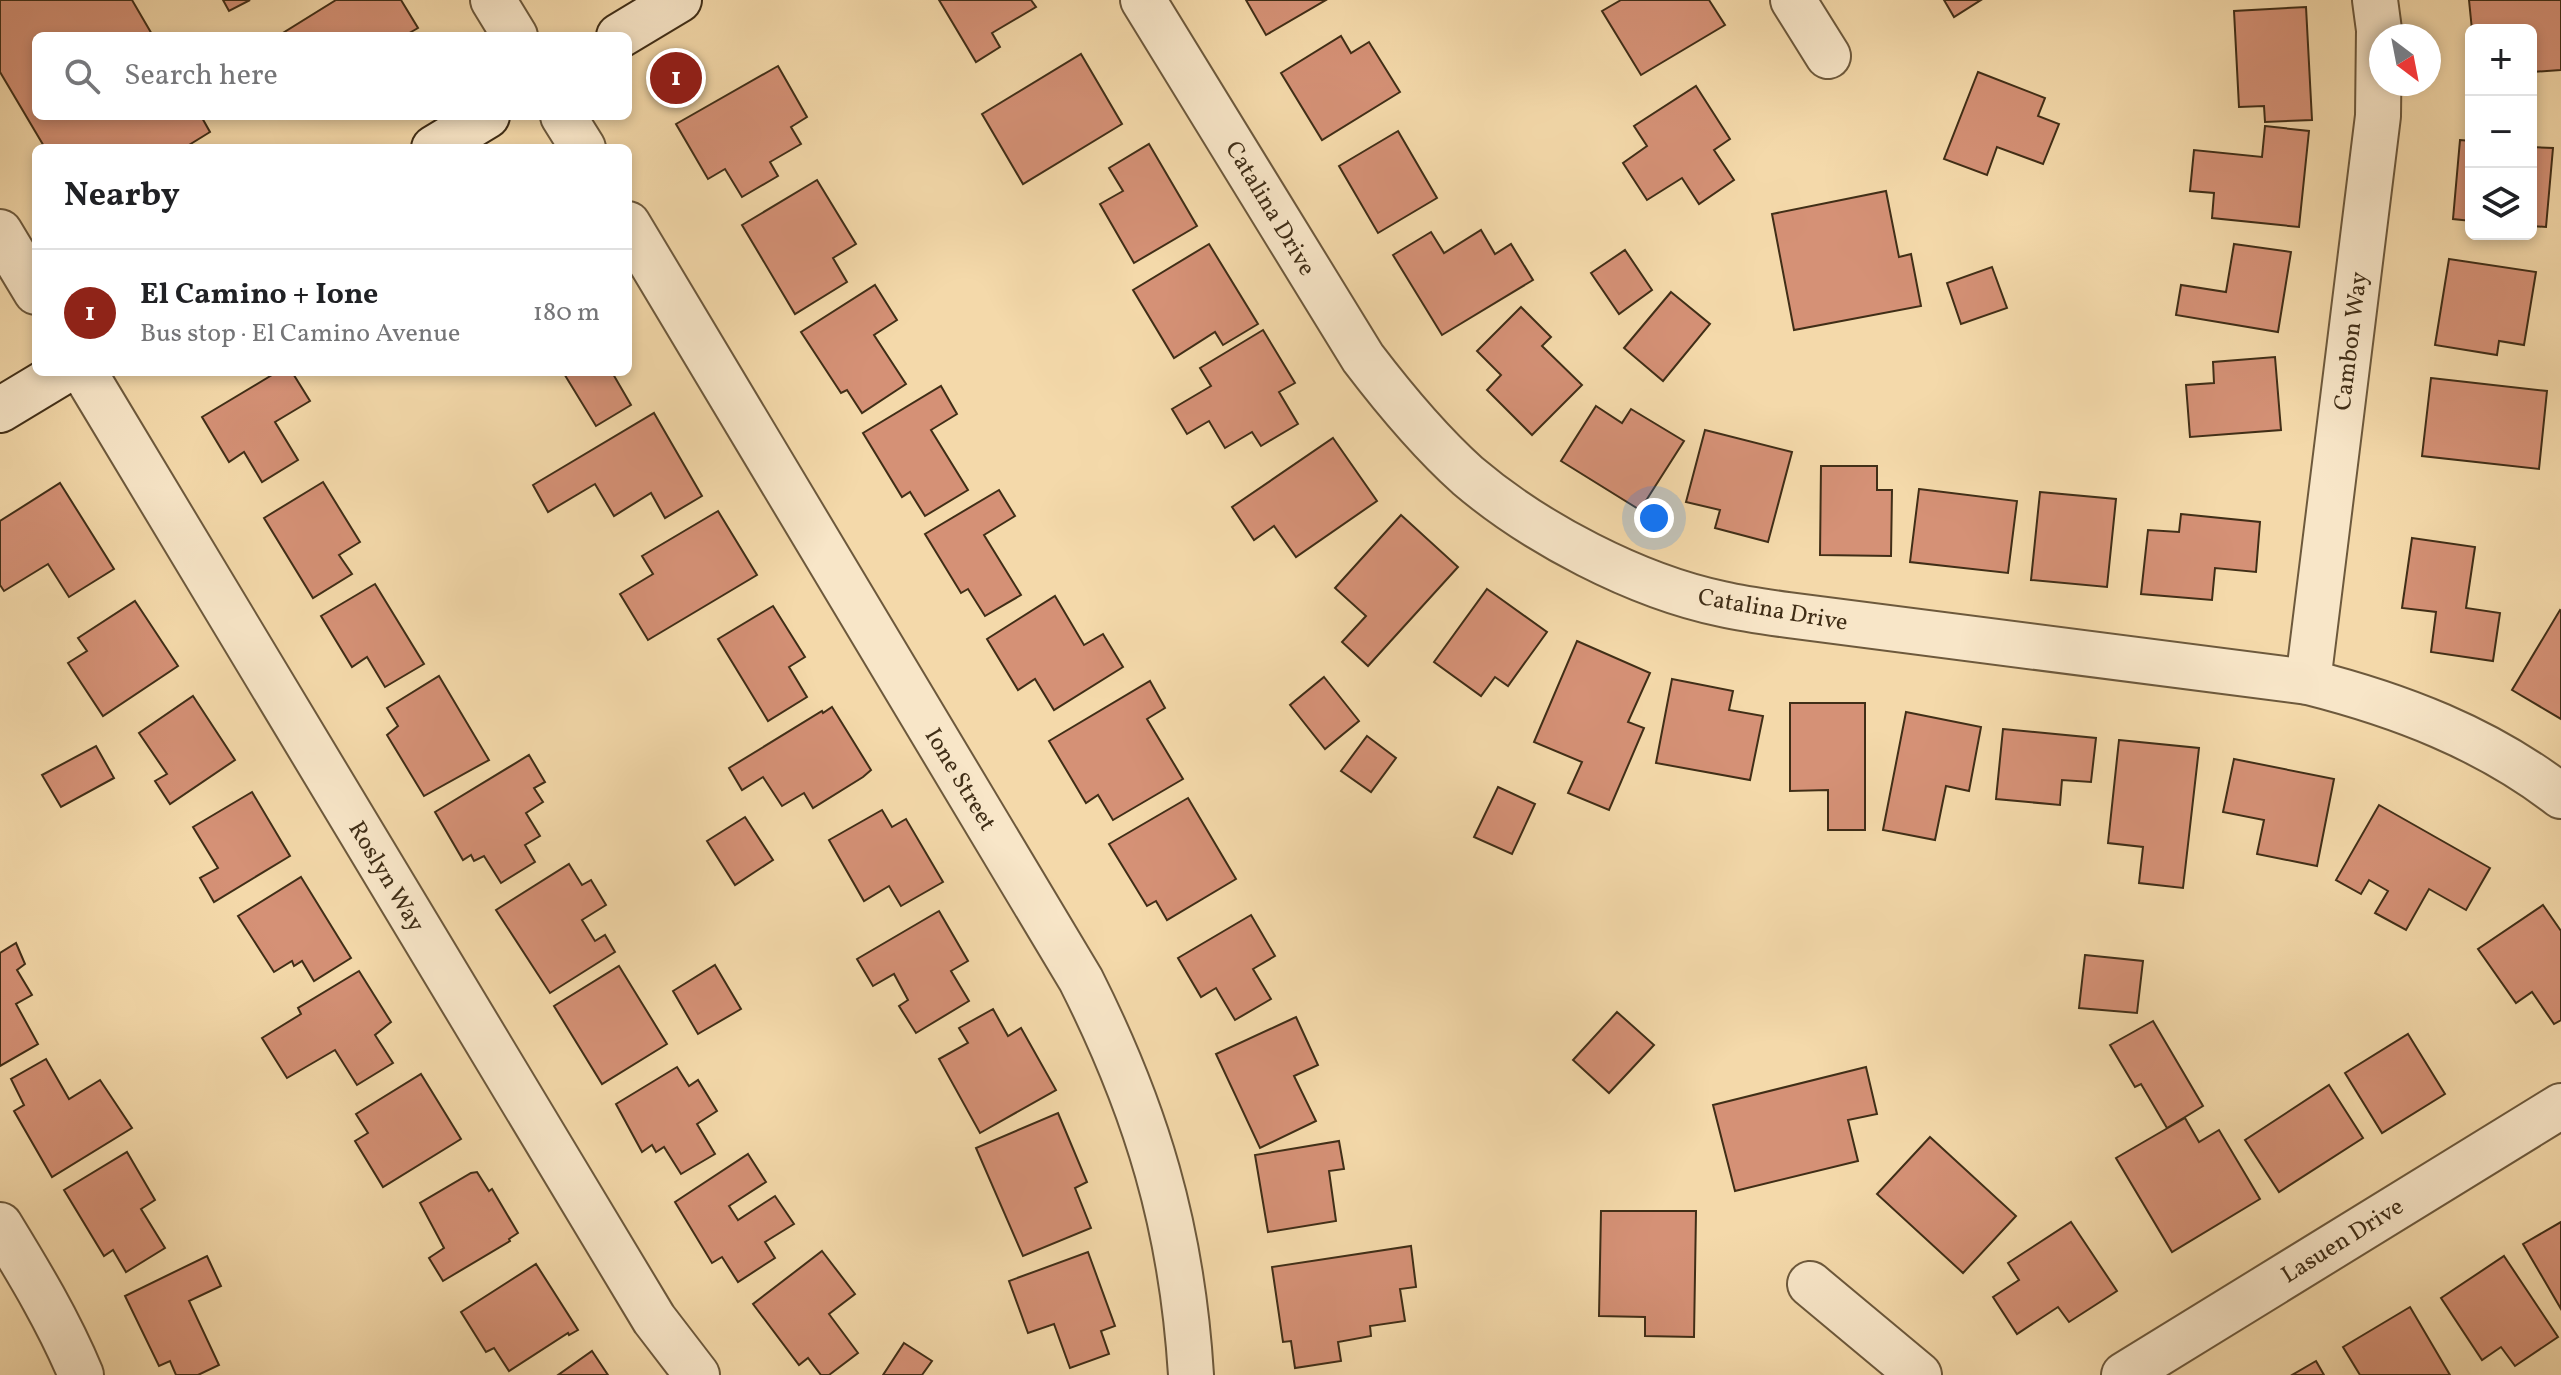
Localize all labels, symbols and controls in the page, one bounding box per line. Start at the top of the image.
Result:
north arrow [2369,24,2441,96]
map controls [2465,24,2537,240]
button: + [2465,24,2537,96]
search box [32,32,632,120]
pin: 1 [650,48,702,108]
icon: search [60,54,104,98]
text: Search here [124,55,278,97]
button: − [2465,96,2537,168]
street label: Catalina Drive [1216,135,1323,283]
button: layers [2465,168,2537,240]
text: Nearby [64,173,180,220]
street label: Cambon Way [2327,270,2377,413]
text: El Camino + Ione [140,274,378,316]
text: 1 [85,295,95,331]
text: 180 m [533,295,600,331]
text: Bus stop · El Camino Avenue [140,316,460,352]
your location [1634,498,1674,538]
street label: Catalina Drive [1695,581,1850,641]
street label: Ione Street [915,722,1003,838]
street label: Roslyn Way [339,815,432,939]
street label: Lasuen Drive [2275,1191,2411,1293]

